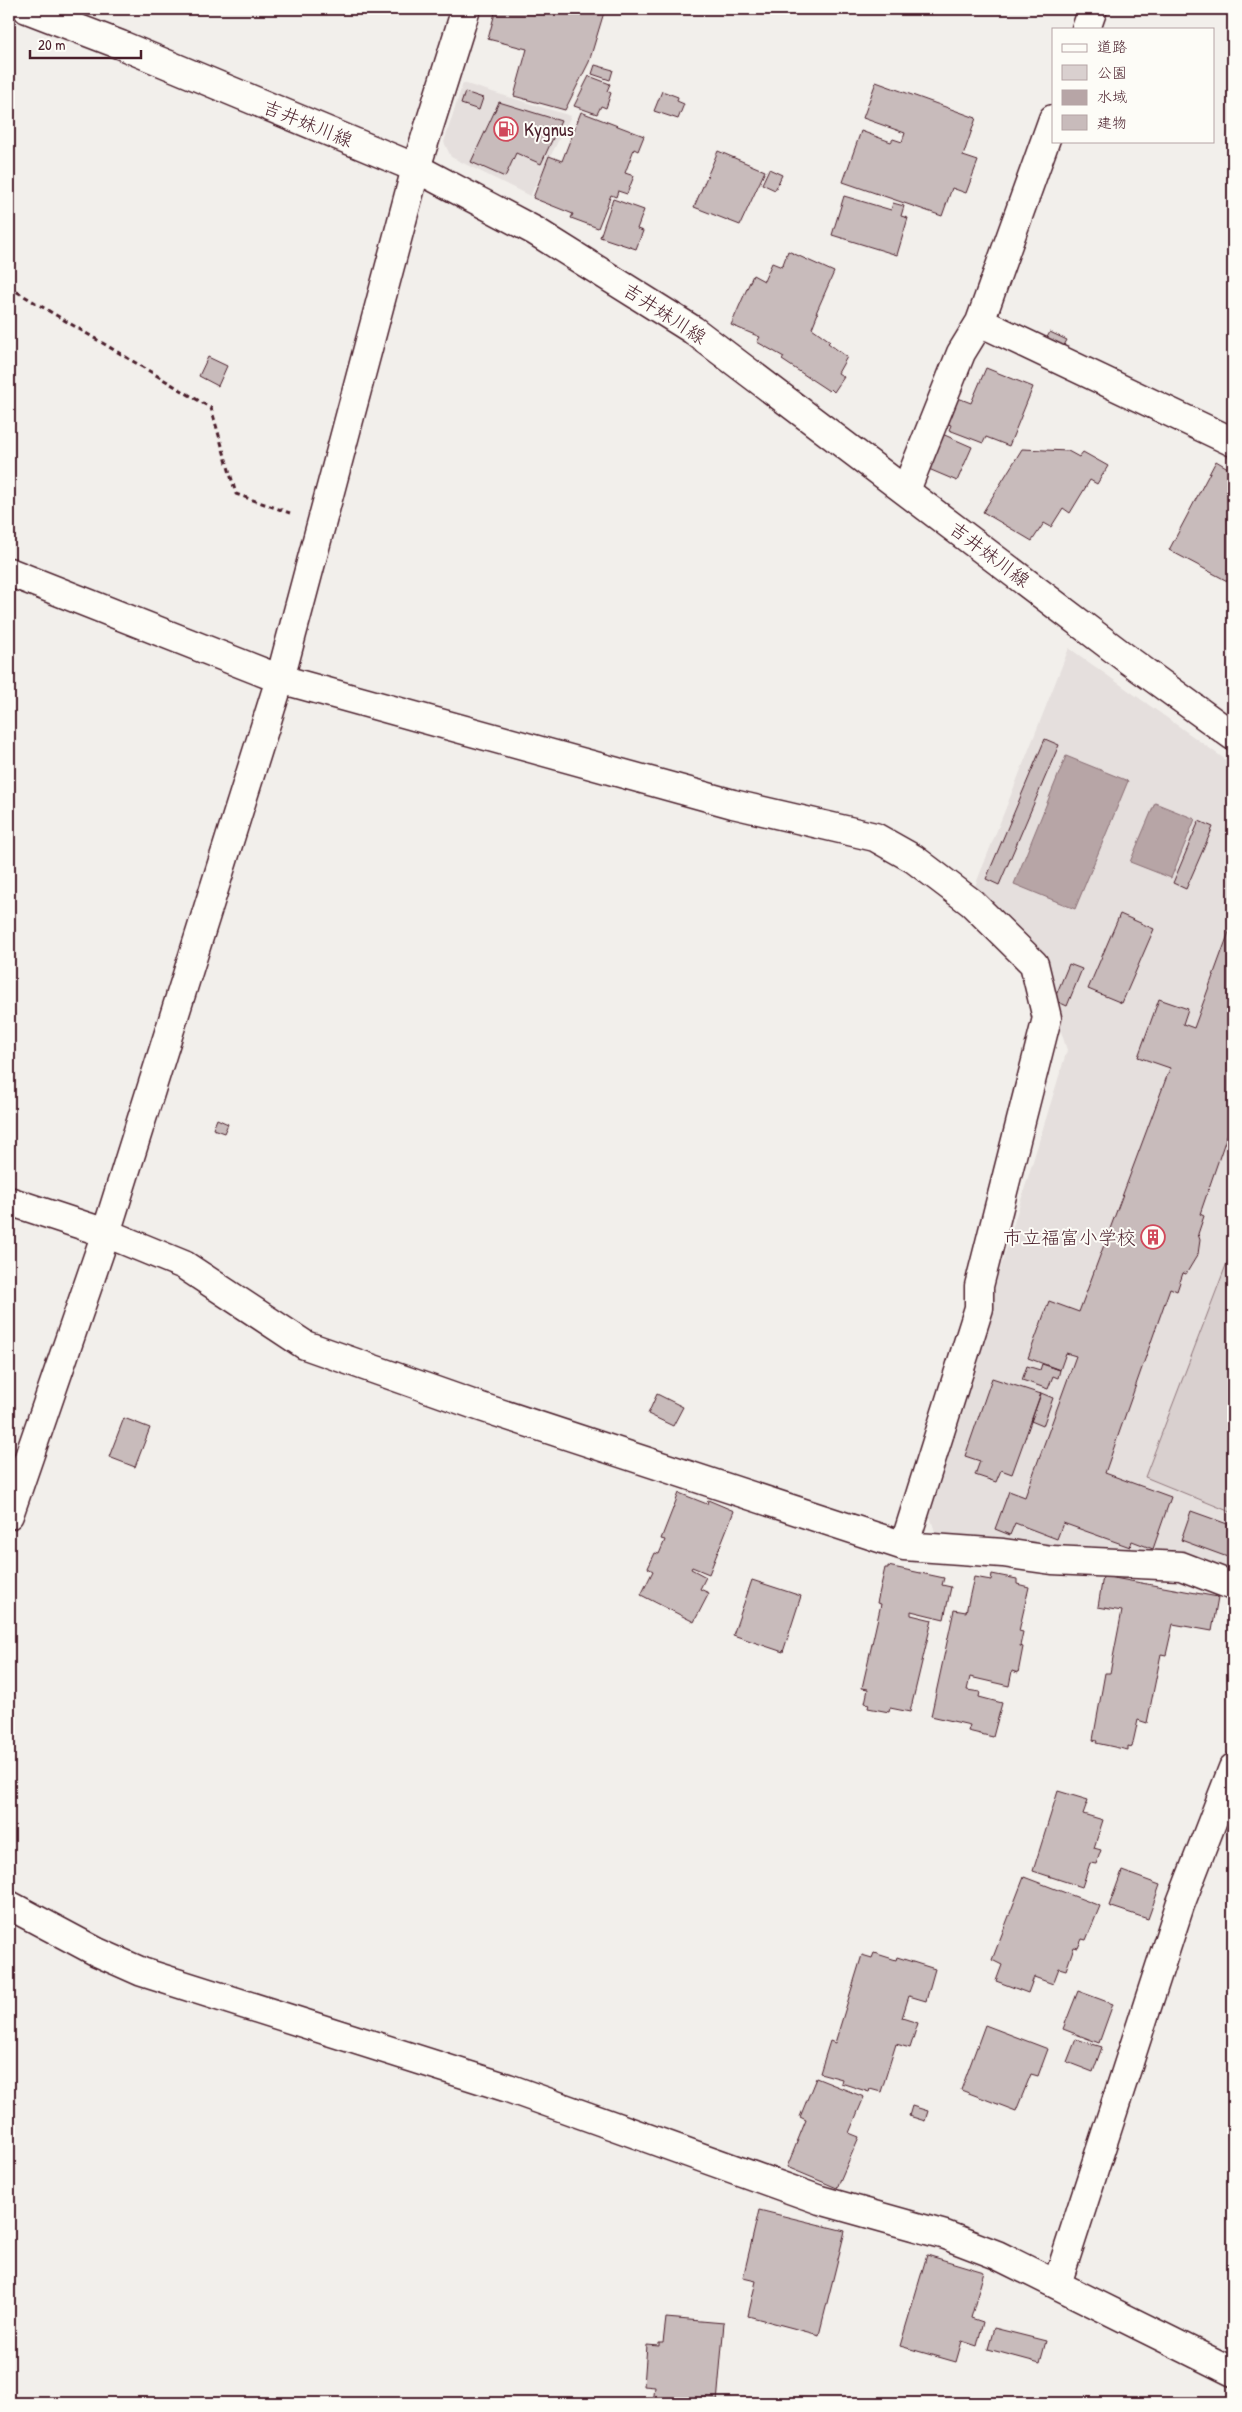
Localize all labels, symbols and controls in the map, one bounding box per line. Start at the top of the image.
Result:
scale bar [30,28,141,60]
legend [1052,28,1214,142]
text: 20 m [38,34,65,55]
text: 道路 [1097,36,1127,57]
text: 公園 [1097,62,1127,83]
text: 水域 [1097,86,1127,107]
street label: 吉井妹川線 [259,93,357,153]
text: 建物 [1097,112,1127,133]
fuel station icon: Kygnus [493,116,519,142]
place label: Kygnus [524,116,574,142]
street label: 吉井妹川線 [618,276,712,350]
street label: 吉井妹川線 [944,515,1036,593]
place label: 市立福富小学校 [1003,1224,1136,1250]
building icon: 市立福富小学校 [1140,1224,1166,1250]

